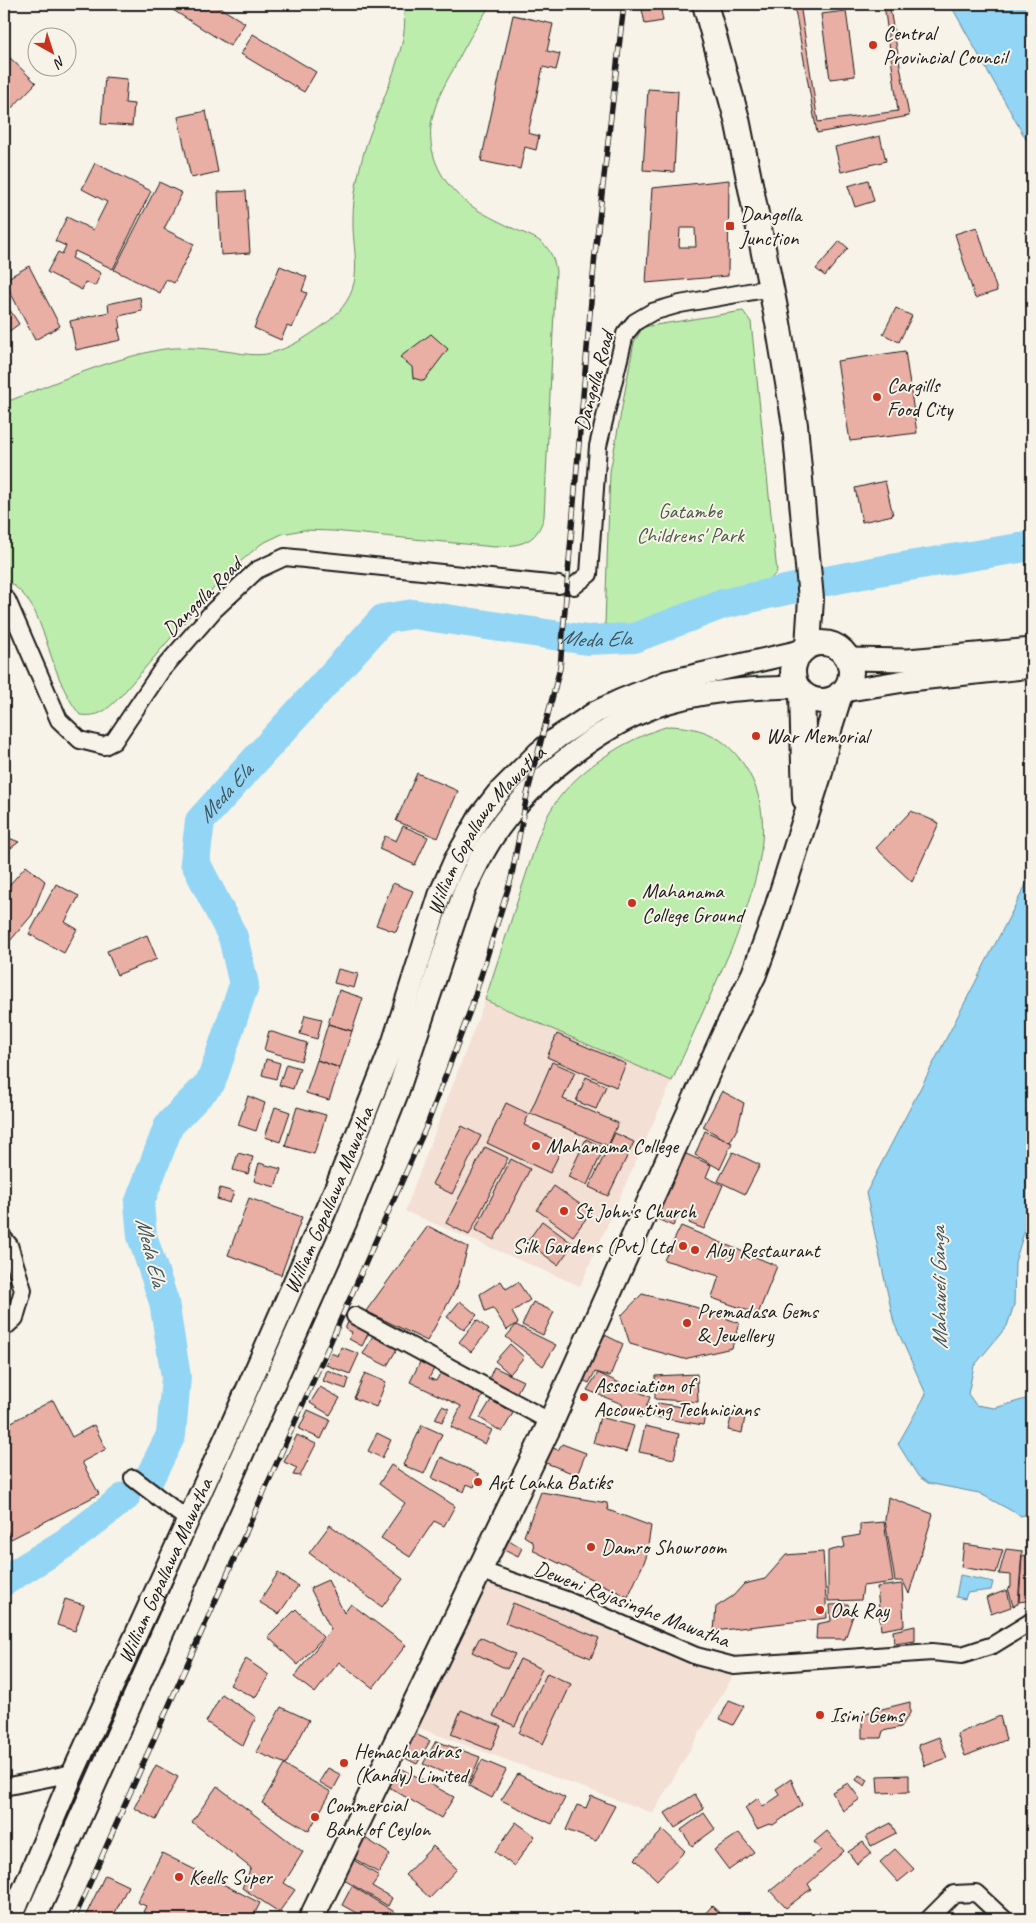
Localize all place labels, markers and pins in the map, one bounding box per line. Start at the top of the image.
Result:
place label: Central Provincial Council [883,20,1010,70]
marker: Central Provincial Council [867,39,879,51]
place label: Dangolla Junction [739,201,804,251]
marker: Dangolla Junction [724,220,736,232]
place label: Cargills Food City [887,372,954,422]
marker: Cargills Food City [871,391,883,403]
place label: War Memorial [766,723,872,749]
marker: War Memorial [750,730,762,742]
place label: Mahanama College Ground [642,878,746,928]
marker: Mahanama College Ground [626,897,638,909]
place label: Mahanama College [546,1133,680,1159]
marker: Mahanama College [530,1140,542,1152]
place label: St John's Church [574,1198,697,1224]
marker: St John's Church [558,1205,570,1217]
place label: Silk Gardens (Pvt) Ltd [512,1233,677,1259]
place label: Aloy Restaurant [705,1237,822,1263]
marker: Silk Gardens (Pvt) Ltd [677,1240,689,1252]
marker: Aloy Restaurant [689,1244,701,1256]
place label: Premadasa Gems & Jewellery [697,1298,820,1348]
marker: Premadasa Gems & Jewellery [681,1317,693,1329]
place label: Association of Accounting Technicians [594,1372,761,1422]
marker: Association of Accounting Technicians [578,1391,590,1403]
place label: Art Lanka Batiks [488,1469,614,1495]
marker: Art Lanka Batiks [472,1476,484,1488]
place label: Damro Showroom [601,1534,728,1560]
marker: Damro Showroom [585,1541,597,1553]
place label: Oak Ray [830,1597,891,1623]
marker: Oak Ray [814,1604,826,1616]
place label: Isini Gems [830,1702,906,1728]
marker: Isini Gems [814,1709,826,1721]
place label: Hemachandras (Kandy) Limited [354,1738,470,1788]
marker: Hemachandras (Kandy) Limited [338,1757,350,1769]
place label: Commercial Bank of Ceylon [325,1792,432,1842]
marker: Commercial Bank of Ceylon [309,1811,321,1823]
place label: Keells Super [189,1864,273,1890]
marker: Keells Super [173,1871,185,1883]

